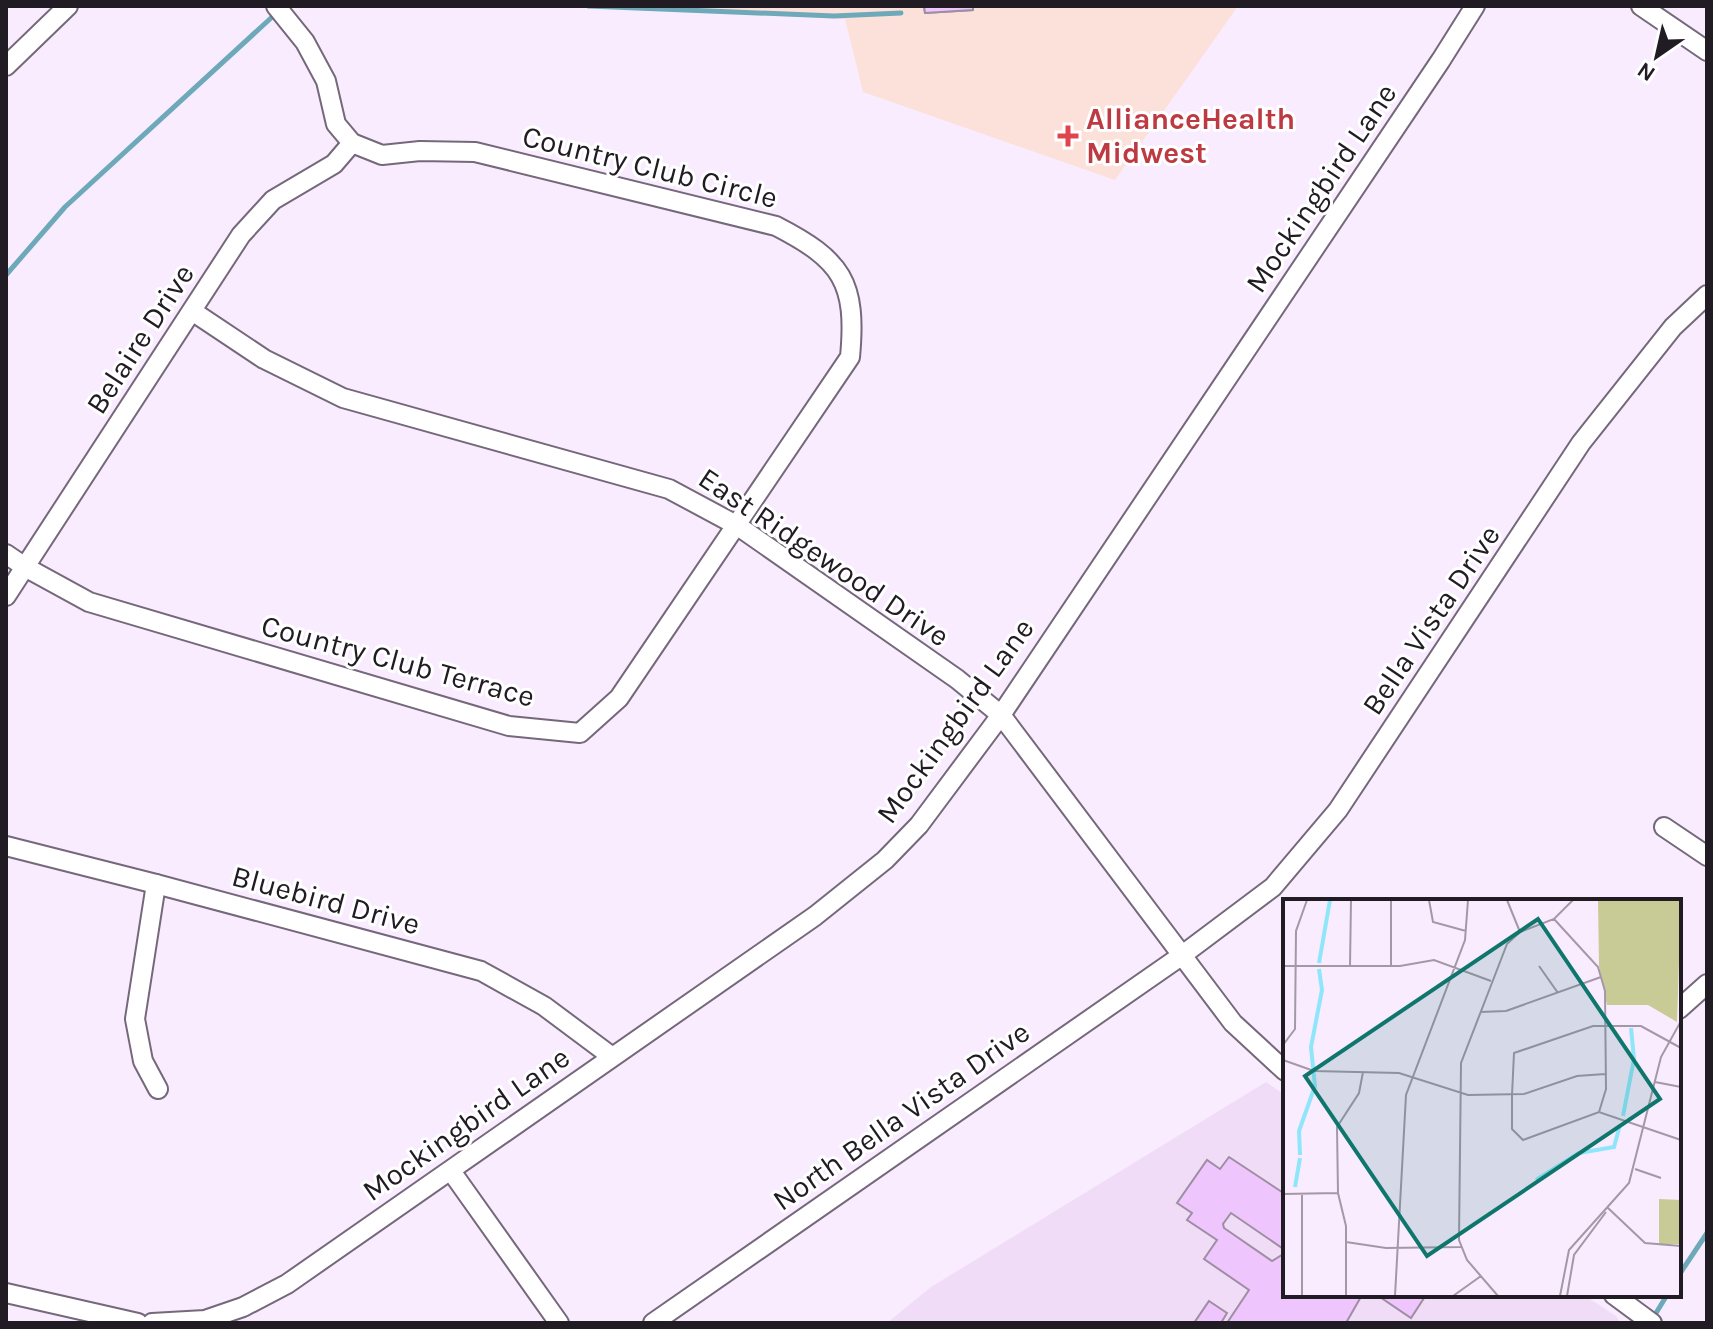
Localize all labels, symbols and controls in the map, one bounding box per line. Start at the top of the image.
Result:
north arrow [1617,16,1697,96]
text: N [1633,57,1660,87]
street label: Mockingbird Lane [1238,77,1404,299]
place label: AllianceHealth Midwest [1086,101,1295,171]
street label: Country Club Circle [519,118,781,216]
marker: AllianceHealth Midwest [1057,125,1079,147]
street label: Belaire Drive [78,257,202,421]
street label: East Ridgewood Drive [692,460,956,654]
street label: Bella Vista Drive [1354,518,1508,722]
street label: Country Club Terrace [257,607,539,715]
street label: Mockingbird Lane [869,611,1041,831]
street label: Bluebird Drive [228,858,424,942]
inset map [1283,899,1681,1297]
street label: North Bella Vista Drive [766,1014,1036,1218]
street label: Mockingbird Lane [355,1039,577,1209]

